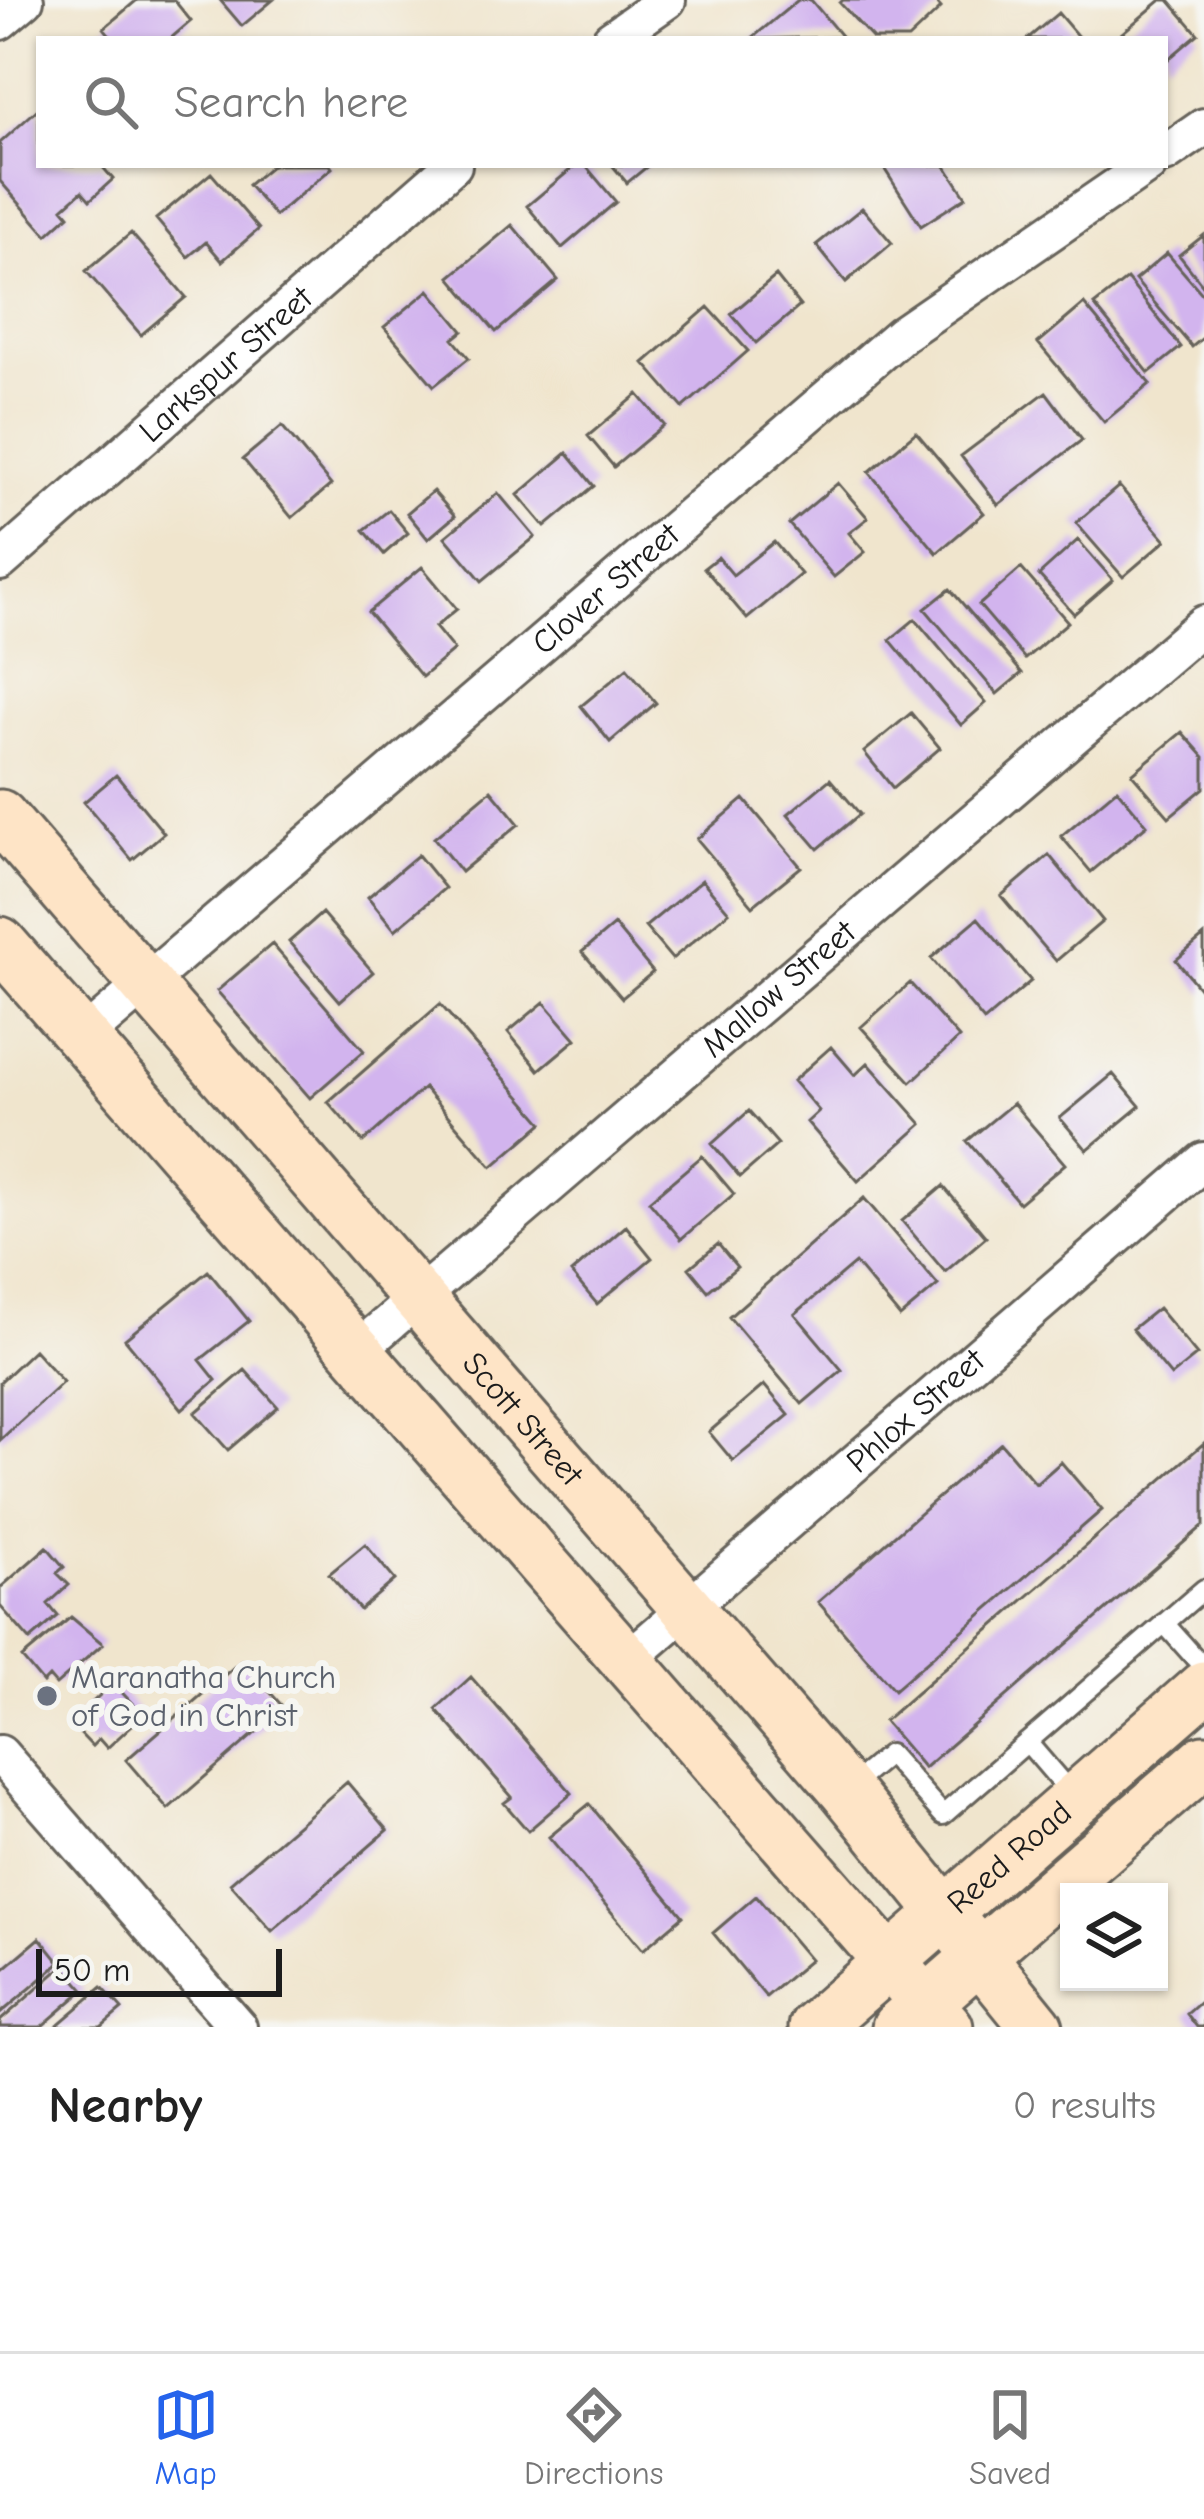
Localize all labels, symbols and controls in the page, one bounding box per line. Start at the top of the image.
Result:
search box [36,36,1168,168]
icon: search [78,69,144,135]
text: Search here [174,76,408,128]
street label: Larkspur Street [131,277,321,450]
street label: Clover Street [524,514,688,662]
street label: Mallow Street [694,912,864,1065]
street label: Phlox Street [839,1340,993,1481]
street label: Scott Street [455,1344,592,1494]
place label: Maranatha Church of God in Christ [71,1658,336,1734]
marker: Maranatha Church of God in Christ [34,1683,60,1709]
street label: Reed Road [939,1793,1079,1922]
map controls [1060,1883,1168,1991]
button: layers [1060,1883,1168,1991]
scale bar [36,1943,282,1996]
text: 50 m [54,1951,130,1989]
text: Nearby [48,2076,202,2135]
text: 0 results [1013,2083,1156,2128]
tab: Map [153,2382,219,2492]
tab: Directions [524,2382,664,2492]
tab: Saved [969,2382,1051,2492]

